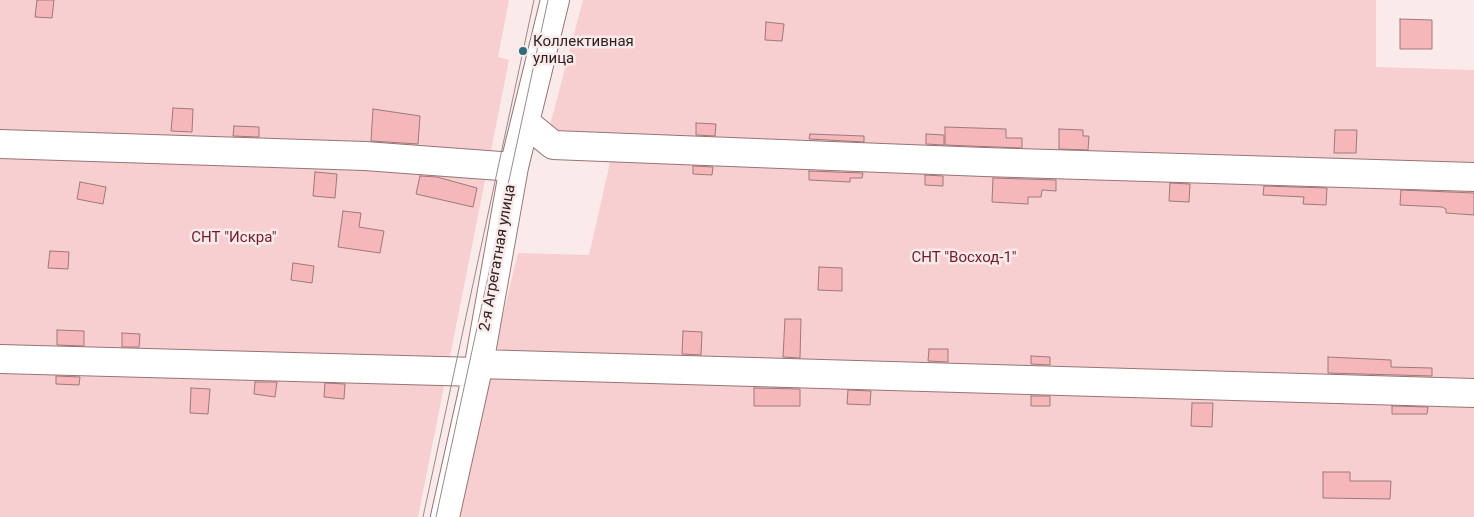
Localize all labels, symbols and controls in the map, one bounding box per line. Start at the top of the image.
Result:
place label: Коллективная улица [533,33,634,68]
marker: Коллективная улица [517,45,529,57]
street label: 2-я Агрегатная улица [476,183,520,333]
park label: СНТ "Искра" [191,229,277,247]
park label: СНТ "Восход-1" [911,249,1017,267]

